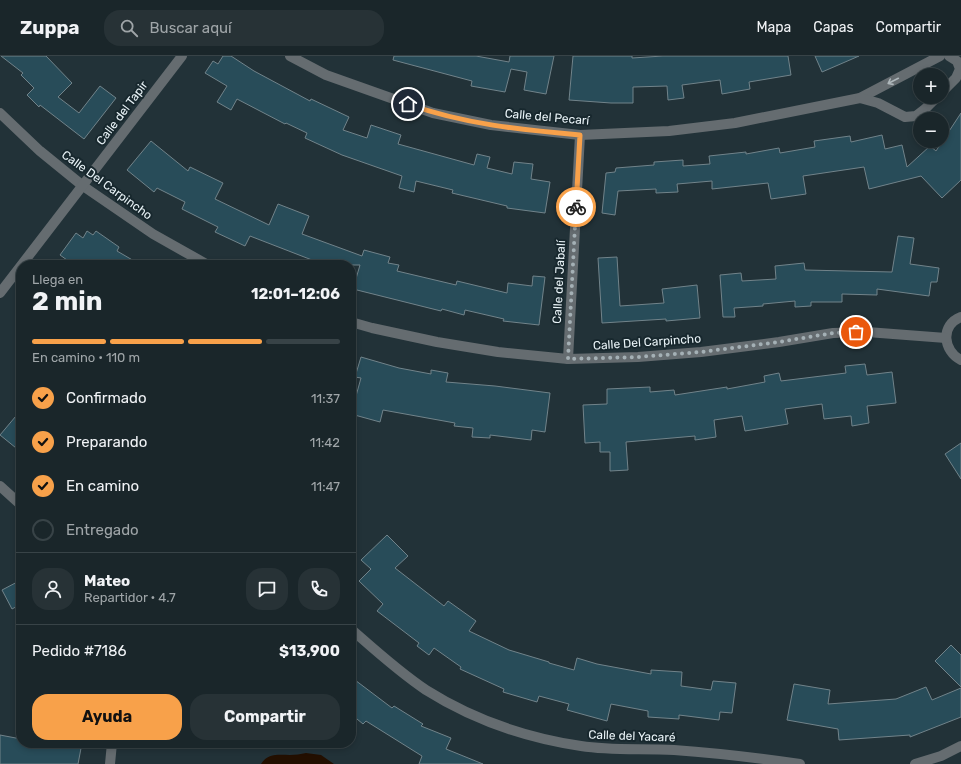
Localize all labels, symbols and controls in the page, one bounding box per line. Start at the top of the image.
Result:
search box [104,10,384,46]
text: Zuppa [20,16,80,39]
icon: search [118,17,140,39]
text: Buscar aquí [150,19,232,37]
text: Mapa [756,19,791,36]
text: Capas [813,19,854,36]
text: Compartir [876,19,941,36]
map controls [913,68,949,148]
button: + [913,68,949,104]
one-way arrow [887,77,899,85]
street label: Calle del Tapir [93,78,151,148]
pin [391,87,425,121]
icon: home [397,93,419,115]
street label: Calle del Pecarí [504,106,591,128]
button: − [913,112,949,148]
street label: Calle Del Carpincho [59,148,155,223]
courier [556,187,596,227]
icon: bike [565,196,587,218]
street label: Calle del Jabalí [550,239,568,324]
text: Llega en [32,272,83,287]
text: 12:01–12:06 [251,285,340,303]
text: 2 min [32,286,102,317]
pin [839,315,873,349]
icon: bag [845,321,867,343]
street label: Calle Del Carpincho [593,331,702,353]
text: En camino · 110 m [32,350,140,365]
icon: check [32,387,54,409]
text: Confirmado [66,389,147,407]
text: 11:37 [311,391,340,406]
icon: check [32,431,54,453]
text: Preparando [66,433,147,451]
text: 11:42 [310,435,340,450]
icon: check [32,475,54,497]
text: En camino [66,477,139,495]
text: 11:47 [311,479,340,494]
text: Entregado [66,521,139,539]
button: person [32,568,74,610]
button: chat [246,568,288,610]
button: phone [298,568,340,610]
text: Mateo [84,572,130,590]
text: Repartidor · 4.7 [84,590,176,605]
text: Pedido #7186 [32,642,127,660]
text: $13,900 [279,642,340,660]
button: Ayuda [32,694,182,740]
button: Compartir [190,694,340,740]
street label: Calle del Yacaré [588,727,676,745]

